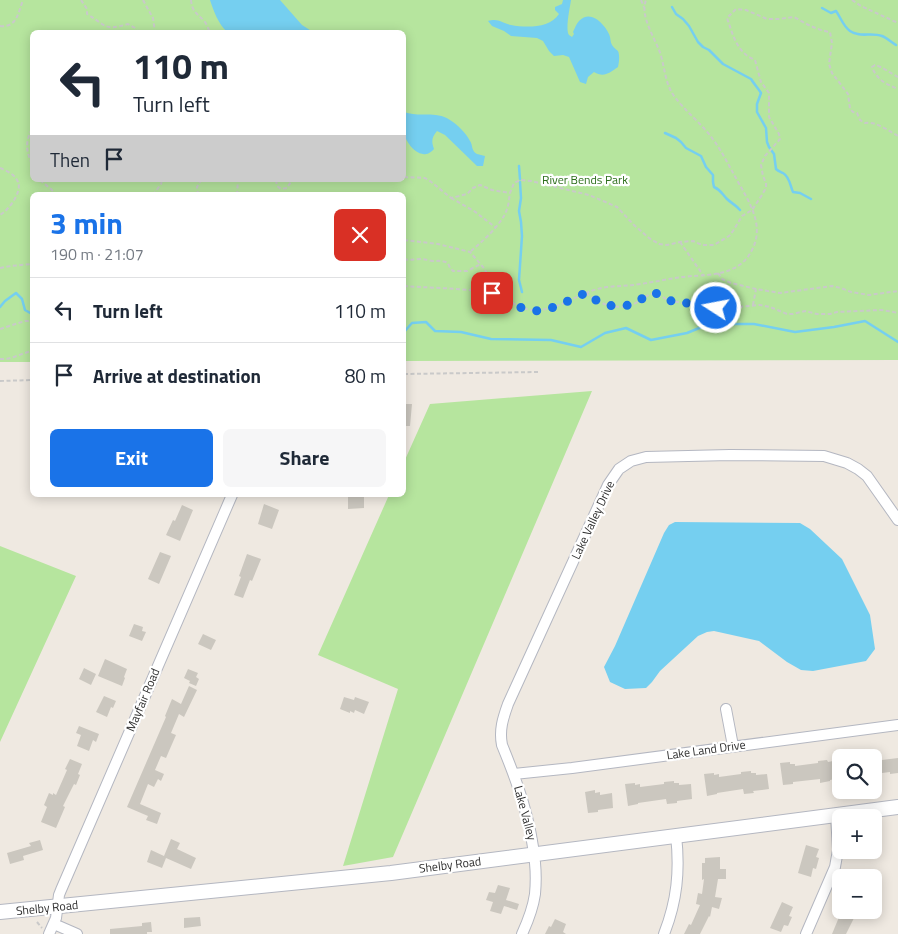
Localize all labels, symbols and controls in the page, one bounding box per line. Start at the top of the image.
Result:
text: 110 m [133,39,229,93]
icon: left [50,50,115,115]
text: Turn left [133,87,210,121]
text: Then [50,145,90,174]
icon: arrive [100,145,128,173]
park label: River Bends Park [542,170,628,189]
text: 3 min [50,200,123,246]
button: close [334,209,386,261]
text: 190 m · 21:07 [50,242,144,266]
pin [471,272,513,314]
icon: arrive [478,279,506,307]
position arrow [689,281,741,333]
icon: left [50,296,78,324]
text: Turn left [93,296,163,325]
text: 110 m [334,296,386,325]
icon: arrive [50,361,78,389]
text: Arrive at destination [93,361,261,390]
text: 80 m [345,361,386,390]
button: Exit [50,429,213,487]
button: Share [223,429,386,487]
street label: Lake Valley Drive [566,477,619,562]
street label: Mayfair Road [121,665,164,734]
street label: Lake Land Drive [665,735,747,764]
map controls [832,749,882,919]
button: search [832,749,882,799]
street label: Lake Valley [509,783,542,843]
button: + [832,809,882,859]
street label: Shelby Road [418,851,482,878]
button: − [832,869,882,919]
street label: Shelby Road [15,895,79,920]

